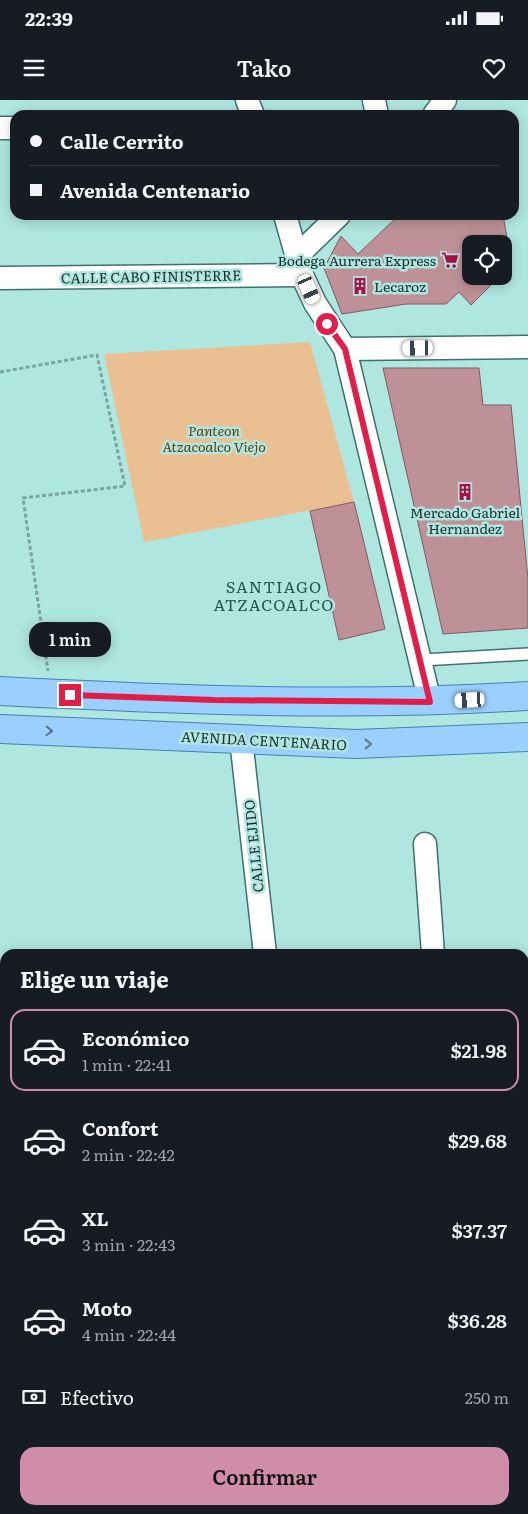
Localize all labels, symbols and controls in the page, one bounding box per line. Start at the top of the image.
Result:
text: 22:39 [25,4,73,32]
text: Tako [237,51,291,84]
icon: menu [20,54,48,82]
icon: heart [480,54,508,82]
text: Calle Cerrito [60,127,184,155]
text: Avenida Centenario [60,176,250,204]
map controls [462,235,512,285]
button: locate [462,235,512,285]
place label: Bodega Aurrera Express [277,250,436,270]
supermarket icon: Bodega Aurrera Express [440,250,460,270]
street label: CALLE CABO FINISTERRE [61,264,241,288]
car [296,272,321,306]
building icon: Lecaroz [350,276,370,296]
place label: Lecaroz [374,276,426,296]
route start [316,313,338,335]
car [402,340,433,356]
park label: Panteon Atzacoalco Viejo [162,420,266,456]
building icon: Mercado Gabriel Hernandez [455,482,475,502]
place label: Mercado Gabriel Hernandez [410,502,520,538]
district label: SANTIAGO ATZACOALCO [213,574,335,616]
callout: 1 min [29,622,111,658]
text: 1 min [49,627,91,651]
route end [59,684,81,706]
car [454,692,485,708]
one-way arrow [45,726,53,736]
street label: AVENIDA CENTENARIO [181,726,347,754]
one-way arrow [365,739,373,749]
street label: CALLE EJIDO [238,799,268,893]
text: Elige un viaje [20,962,169,995]
text: Económico [82,1024,189,1052]
icon: car [22,1028,67,1073]
text: $21.98 [450,1036,507,1064]
text: 1 min · 22:41 [82,1052,171,1076]
text: Confort [82,1114,158,1142]
icon: car [22,1118,67,1163]
text: $29.68 [448,1126,507,1154]
text: 2 min · 22:42 [82,1142,175,1166]
text: XL [82,1204,109,1232]
icon: car [22,1208,67,1253]
text: $37.37 [451,1216,507,1244]
text: 3 min · 22:43 [82,1232,176,1256]
text: Moto [82,1294,132,1322]
icon: car [22,1298,67,1343]
text: $36.28 [448,1306,507,1334]
text: 4 min · 22:44 [82,1322,176,1346]
icon: cash [20,1383,48,1411]
text: Efectivo [60,1383,134,1411]
text: 250 m [465,1385,509,1409]
button: Confirmar [20,1447,509,1505]

